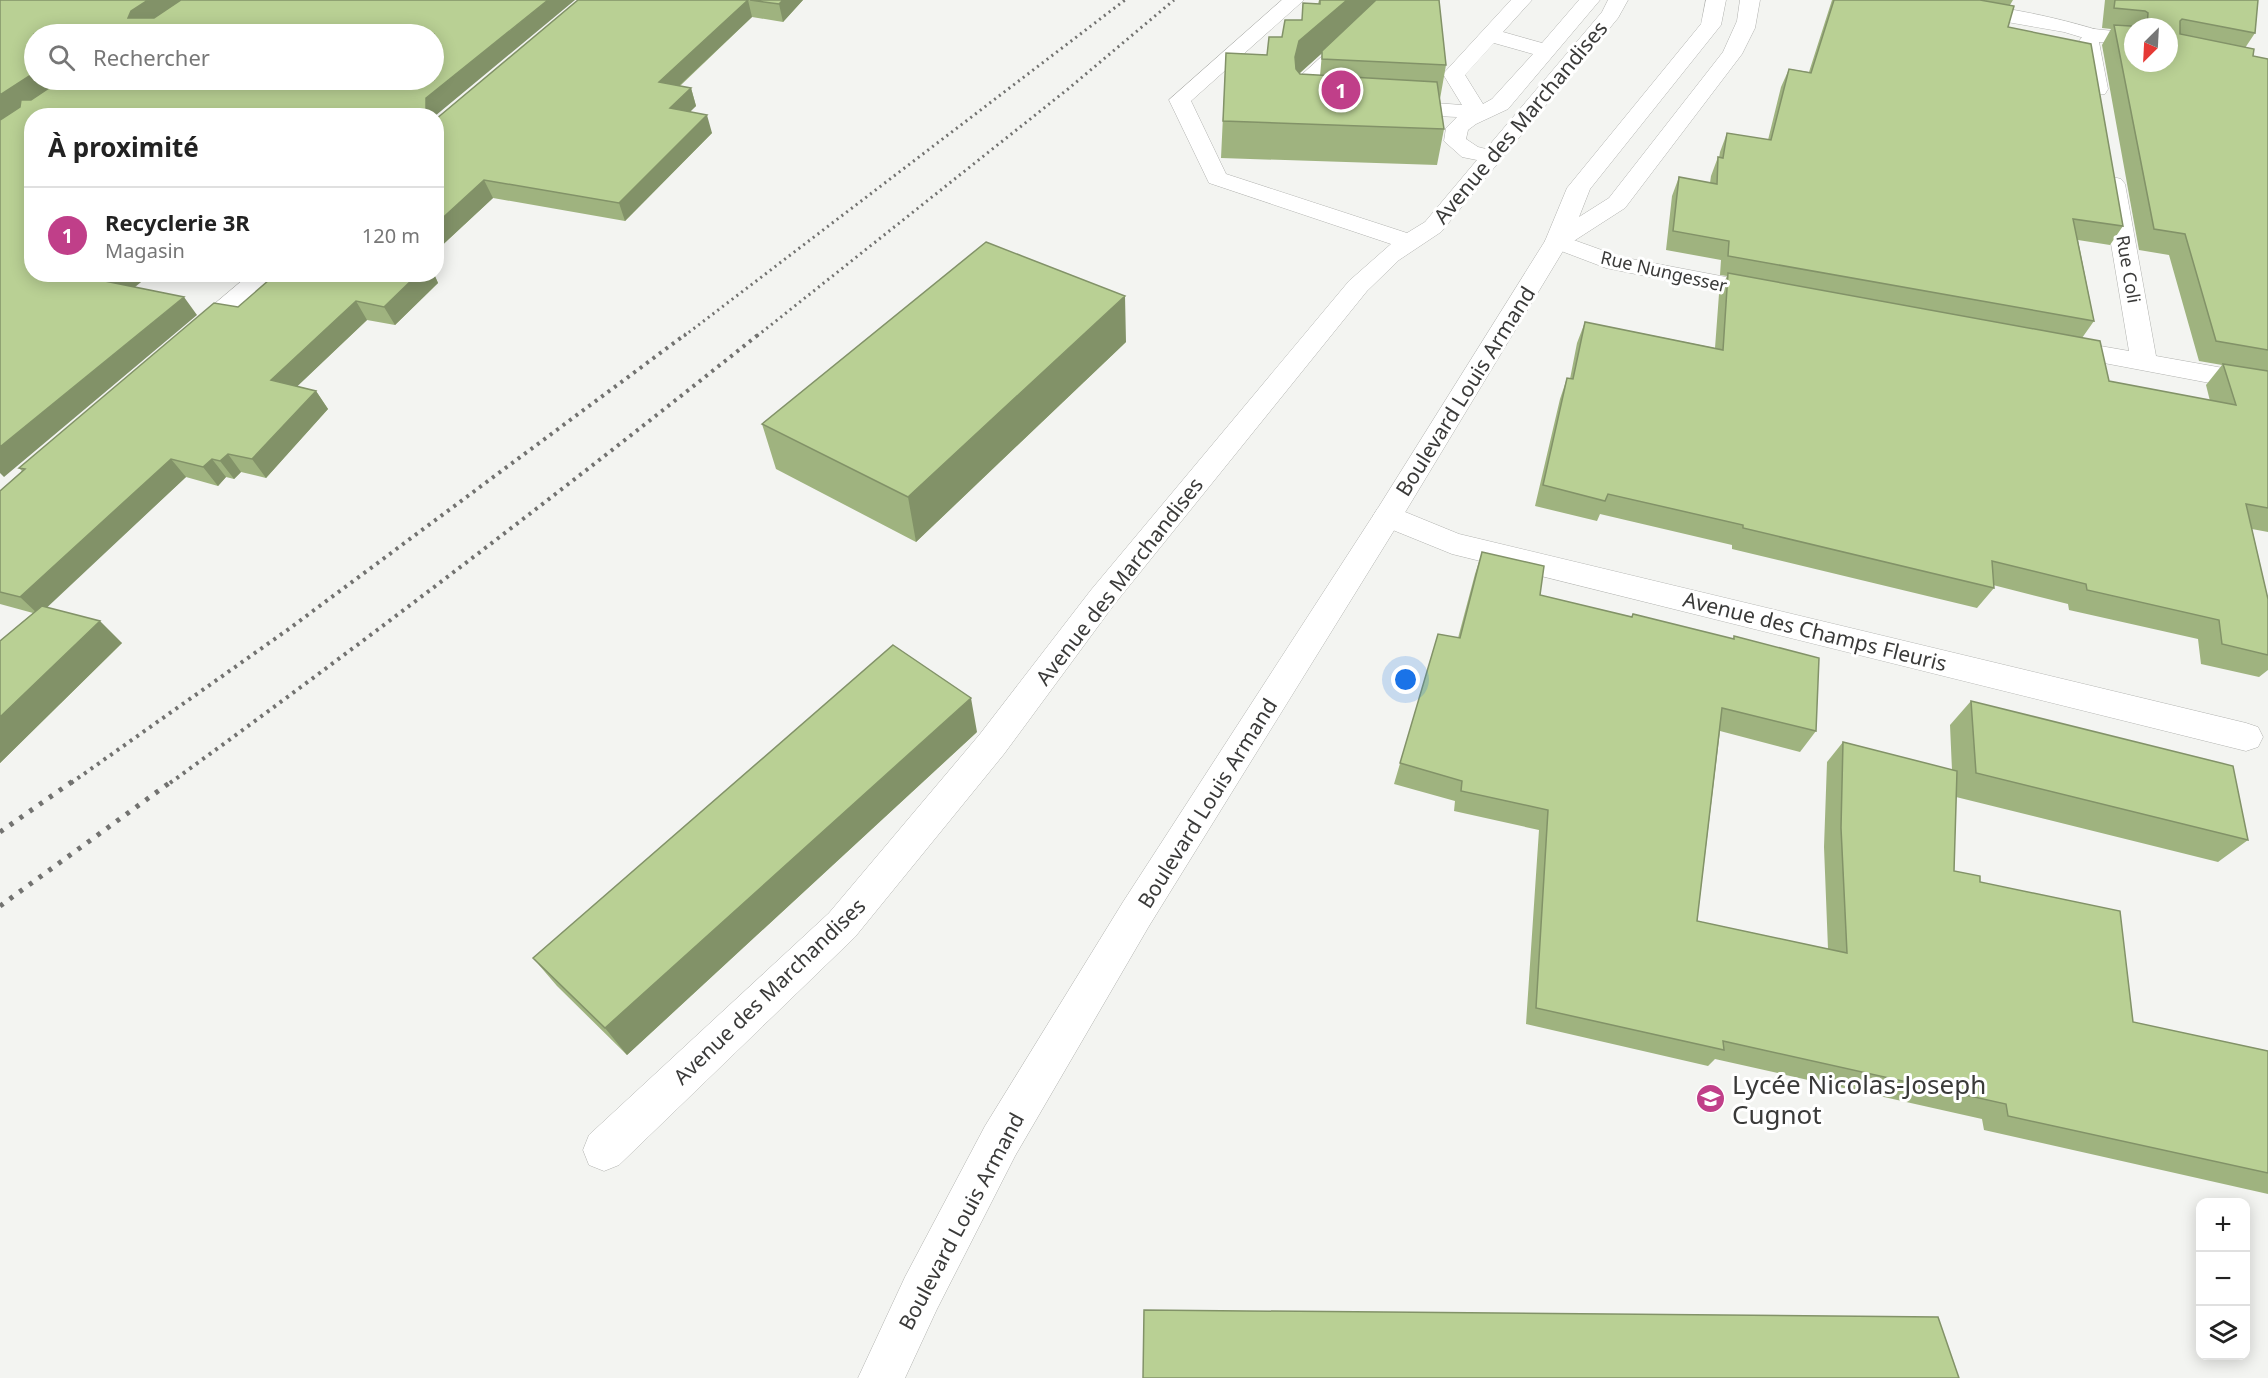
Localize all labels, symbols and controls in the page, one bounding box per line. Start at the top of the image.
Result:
street label: Avenue des Marchandises [1427,15,1613,229]
north arrow [2124,18,2178,72]
search box [24,24,444,90]
icon: search [45,41,78,74]
text: Rechercher [93,42,210,72]
pin: 1 [1322,68,1360,112]
text: À proximité [48,129,199,165]
text: Recyclerie 3R [105,207,250,237]
text: 1 [62,222,73,249]
text: 120 m [362,222,420,249]
street label: Rue Coli [2111,233,2147,305]
text: Magasin [105,237,185,264]
street label: Rue Nungesser [1598,245,1730,297]
street label: Boulevard Louis Armand [1389,281,1541,501]
street label: Avenue des Marchandises [1029,471,1209,691]
street label: Avenue des Champs Fleuris [1680,585,1950,677]
your location [1391,665,1420,694]
street label: Boulevard Louis Armand [1131,693,1283,913]
street label: Avenue des Marchandises [667,892,871,1090]
place label: Lycée Nicolas-Joseph Cugnot [1732,1066,1986,1132]
school or university icon: Lycée Nicolas-Joseph Cugnot [1695,1083,1727,1115]
street label: Boulevard Louis Armand [892,1107,1030,1335]
map controls [2196,1198,2250,1360]
button: + [2196,1198,2250,1252]
button: − [2196,1252,2250,1306]
button: layers [2196,1306,2250,1360]

